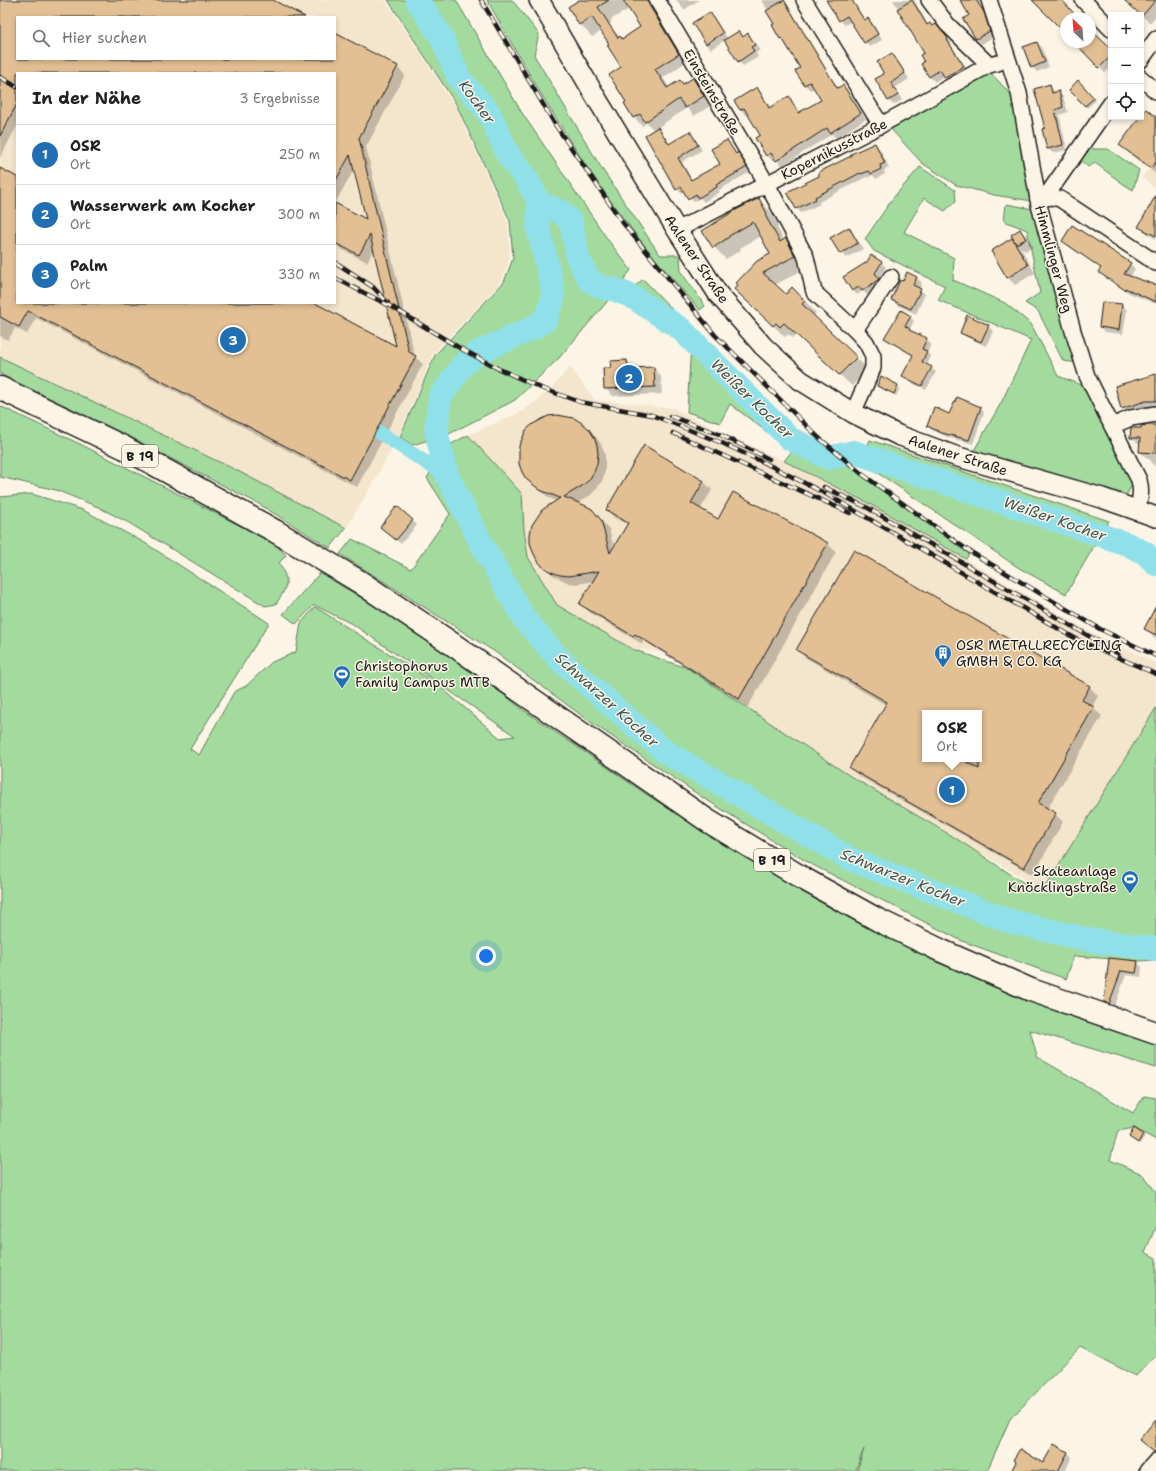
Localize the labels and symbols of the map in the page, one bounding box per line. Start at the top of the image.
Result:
north arrow [1060,12,1096,48]
street label: Einsteinstraße [679,46,745,138]
water label: Kocher [454,76,500,129]
street label: Kopernikusstraße [778,114,890,184]
street label: Himmlinger Weg [1031,203,1077,315]
street label: Aalener Straße [661,211,733,307]
pin: 3 [220,325,246,355]
water label: Weißer Kocher [706,355,798,444]
pin: 2 [616,363,642,393]
street label: Aalener Straße [906,430,1010,480]
road number: B 19 [122,445,158,467]
water label: Weißer Kocher [1001,492,1110,546]
place label: OSR METALLRECYCLING GMBH & CO. KG [956,636,1122,670]
building icon: OSR METALLRECYCLING GMBH & CO. KG [933,643,953,668]
water label: Schwarzer Kocher [551,648,664,752]
place label: Christophorus Family Campus MTB [355,657,490,691]
sports icon: Christophorus Family Campus MTB [332,664,352,689]
pin: 1 [939,775,965,805]
water label: Schwarzer Kocher [838,844,969,912]
road number: B 19 [754,849,790,871]
place label: Skateanlage Knöcklingstraße [1008,862,1117,896]
sports icon: Skateanlage Knöcklingstraße [1120,869,1140,894]
your location [476,946,496,966]

